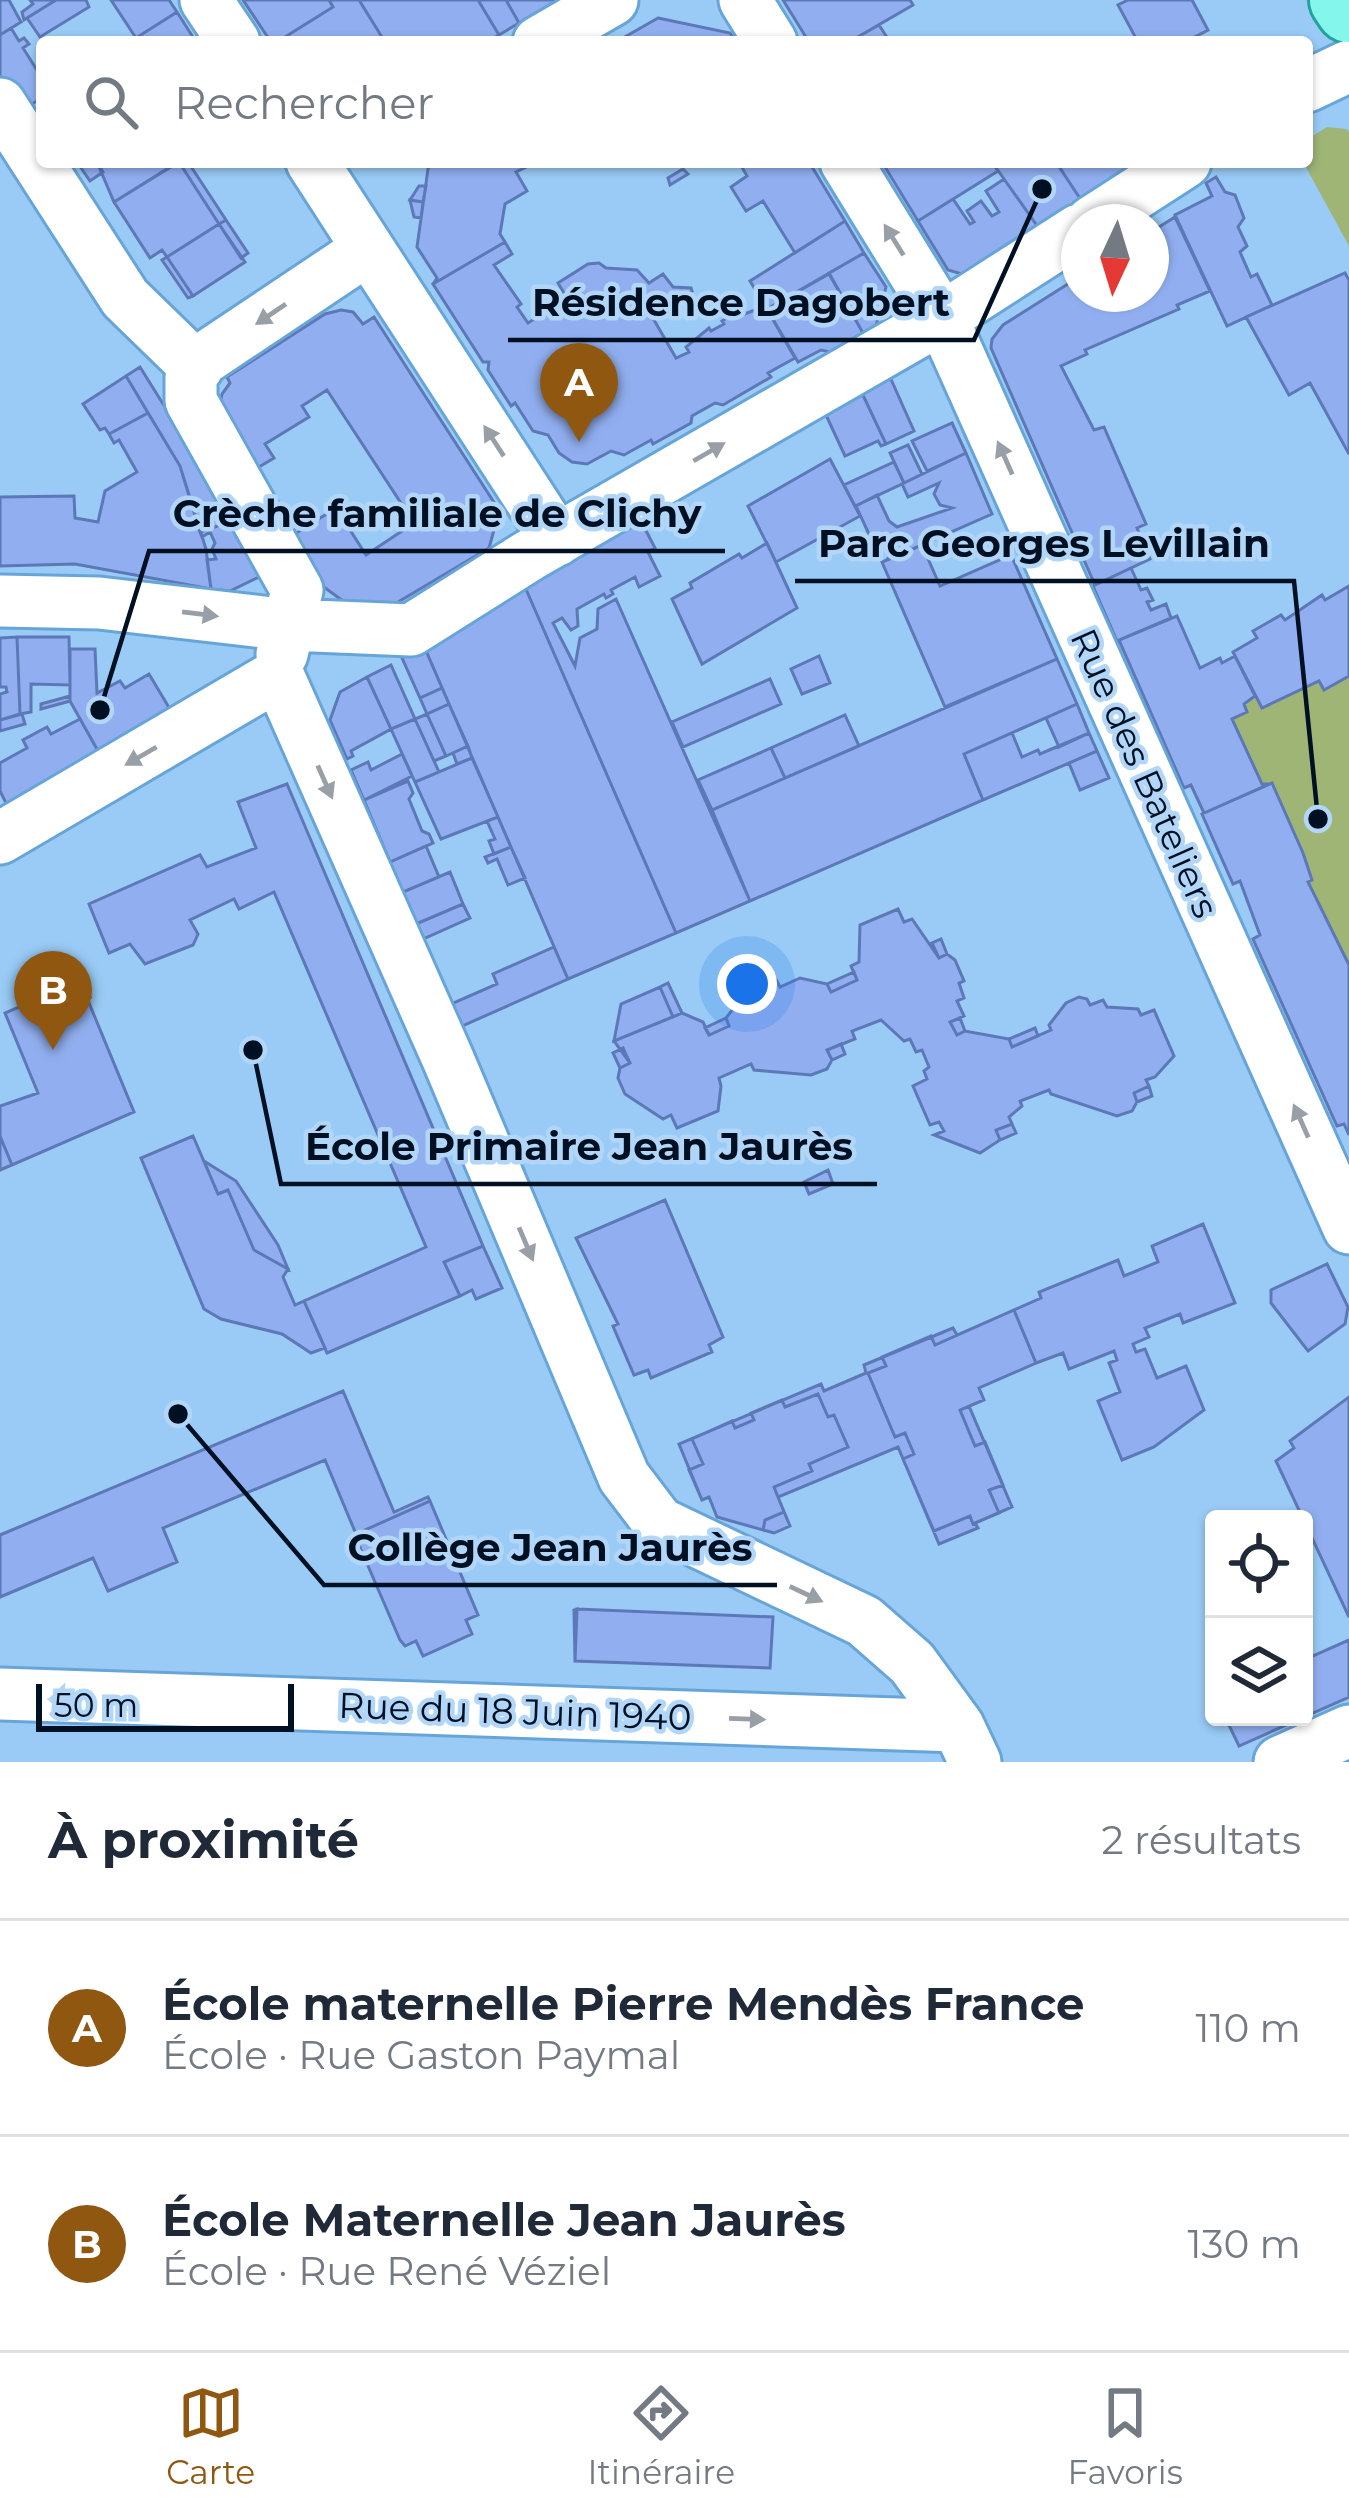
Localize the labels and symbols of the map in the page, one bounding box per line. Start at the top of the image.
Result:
north arrow [1061,204,1169,312]
one-way arrow [884,223,905,257]
callout: Résidence Dagobert [508,265,974,340]
text: Résidence Dagobert [532,278,950,326]
one-way arrow [254,302,287,325]
pin: A [540,343,618,442]
one-way arrow [483,425,505,458]
one-way arrow [995,440,1015,475]
one-way arrow [692,443,725,464]
callout: Crèche familiale de Clichy [149,476,725,551]
text: Crèche familiale de Clichy [173,489,702,537]
callout: Parc Georges Levillain [795,506,1294,581]
text: Parc Georges Levillain [818,519,1270,567]
one-way arrow [182,605,219,624]
street label: Rue des Bateliers [1062,622,1228,924]
one-way arrow [124,744,158,765]
one-way arrow [315,765,335,800]
pin: B [14,951,92,1050]
your location [717,954,777,1014]
one-way arrow [1290,1104,1310,1139]
callout: École Primaire Jean Jaurès [281,1109,877,1184]
text: École Primaire Jean Jaurès [305,1122,853,1170]
one-way arrow [516,1227,536,1262]
callout: Collège Jean Jaurès [324,1510,777,1585]
text: Collège Jean Jaurès [347,1523,753,1571]
one-way arrow [789,1584,824,1604]
scale bar [36,1678,294,1731]
street label: Rue du 18 Juin 1940 [338,1683,692,1739]
one-way arrow [729,1709,767,1728]

